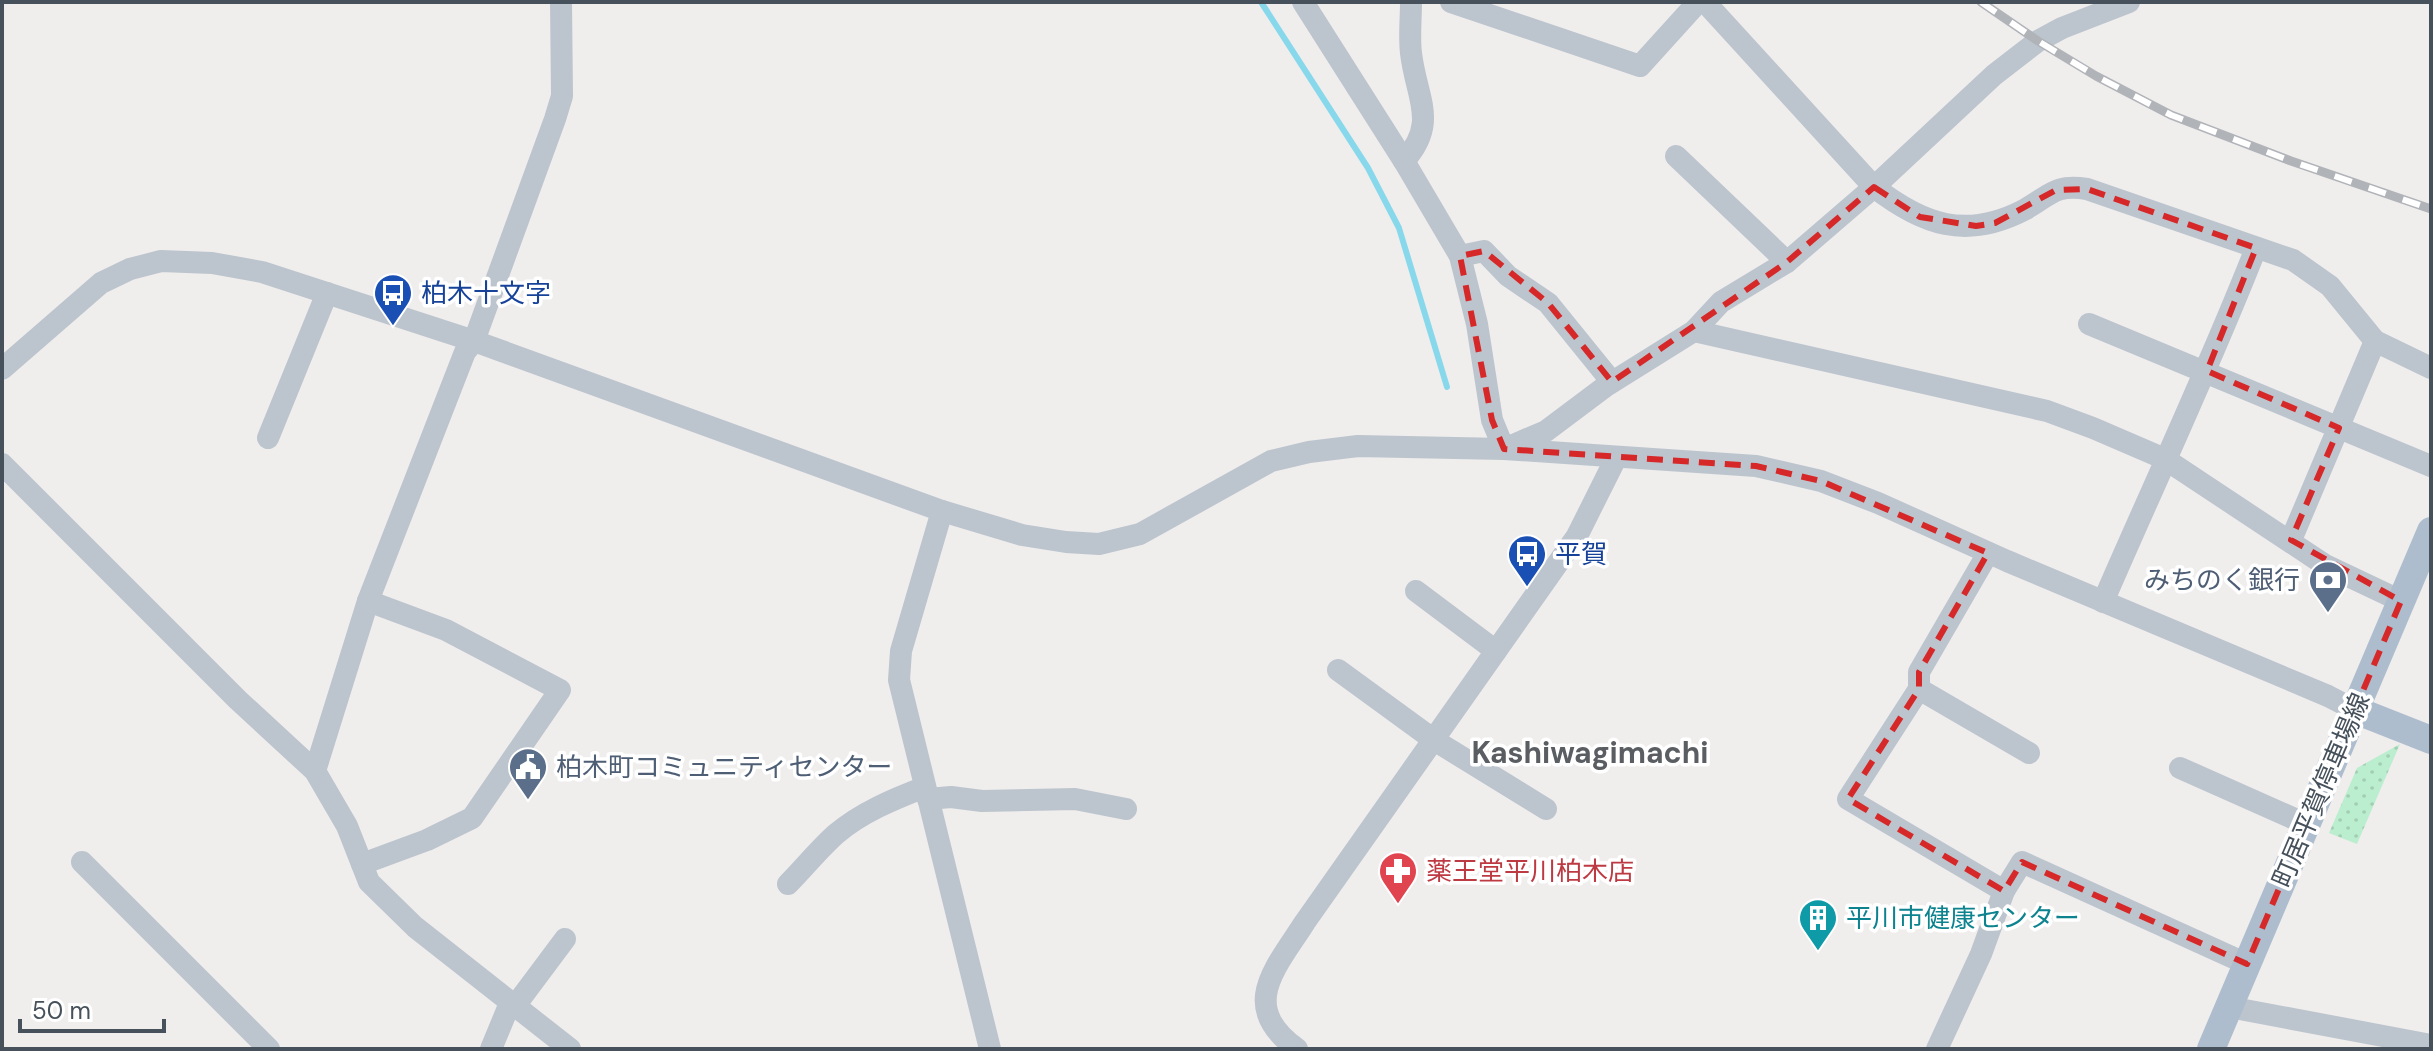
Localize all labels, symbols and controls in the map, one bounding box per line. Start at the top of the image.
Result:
bus stop icon: 柏木十文字 [372,272,414,327]
place label: 柏木十文字 [421,276,551,310]
bus stop icon: 平賀 [1506,533,1548,588]
place label: 平賀 [1555,537,1607,571]
bank icon: みちのく銀行 [2307,559,2349,614]
place label: みちのく銀行 [2144,563,2300,597]
street label: 町居平賀停車場線 [2265,688,2377,892]
district label: Kashiwagimachi [1471,733,1709,772]
public building icon: 柏木町コミュニティセンター [507,746,549,801]
place label: 柏木町コミュニティセンター [556,750,892,784]
pharmacy icon: 薬王堂平川柏木店 [1377,850,1419,905]
place label: 薬王堂平川柏木店 [1426,854,1634,888]
building icon: 平川市健康センター [1797,897,1839,952]
place label: 平川市健康センター [1846,901,2080,935]
scale bar [20,983,164,1033]
text: 50 m [32,995,91,1026]

